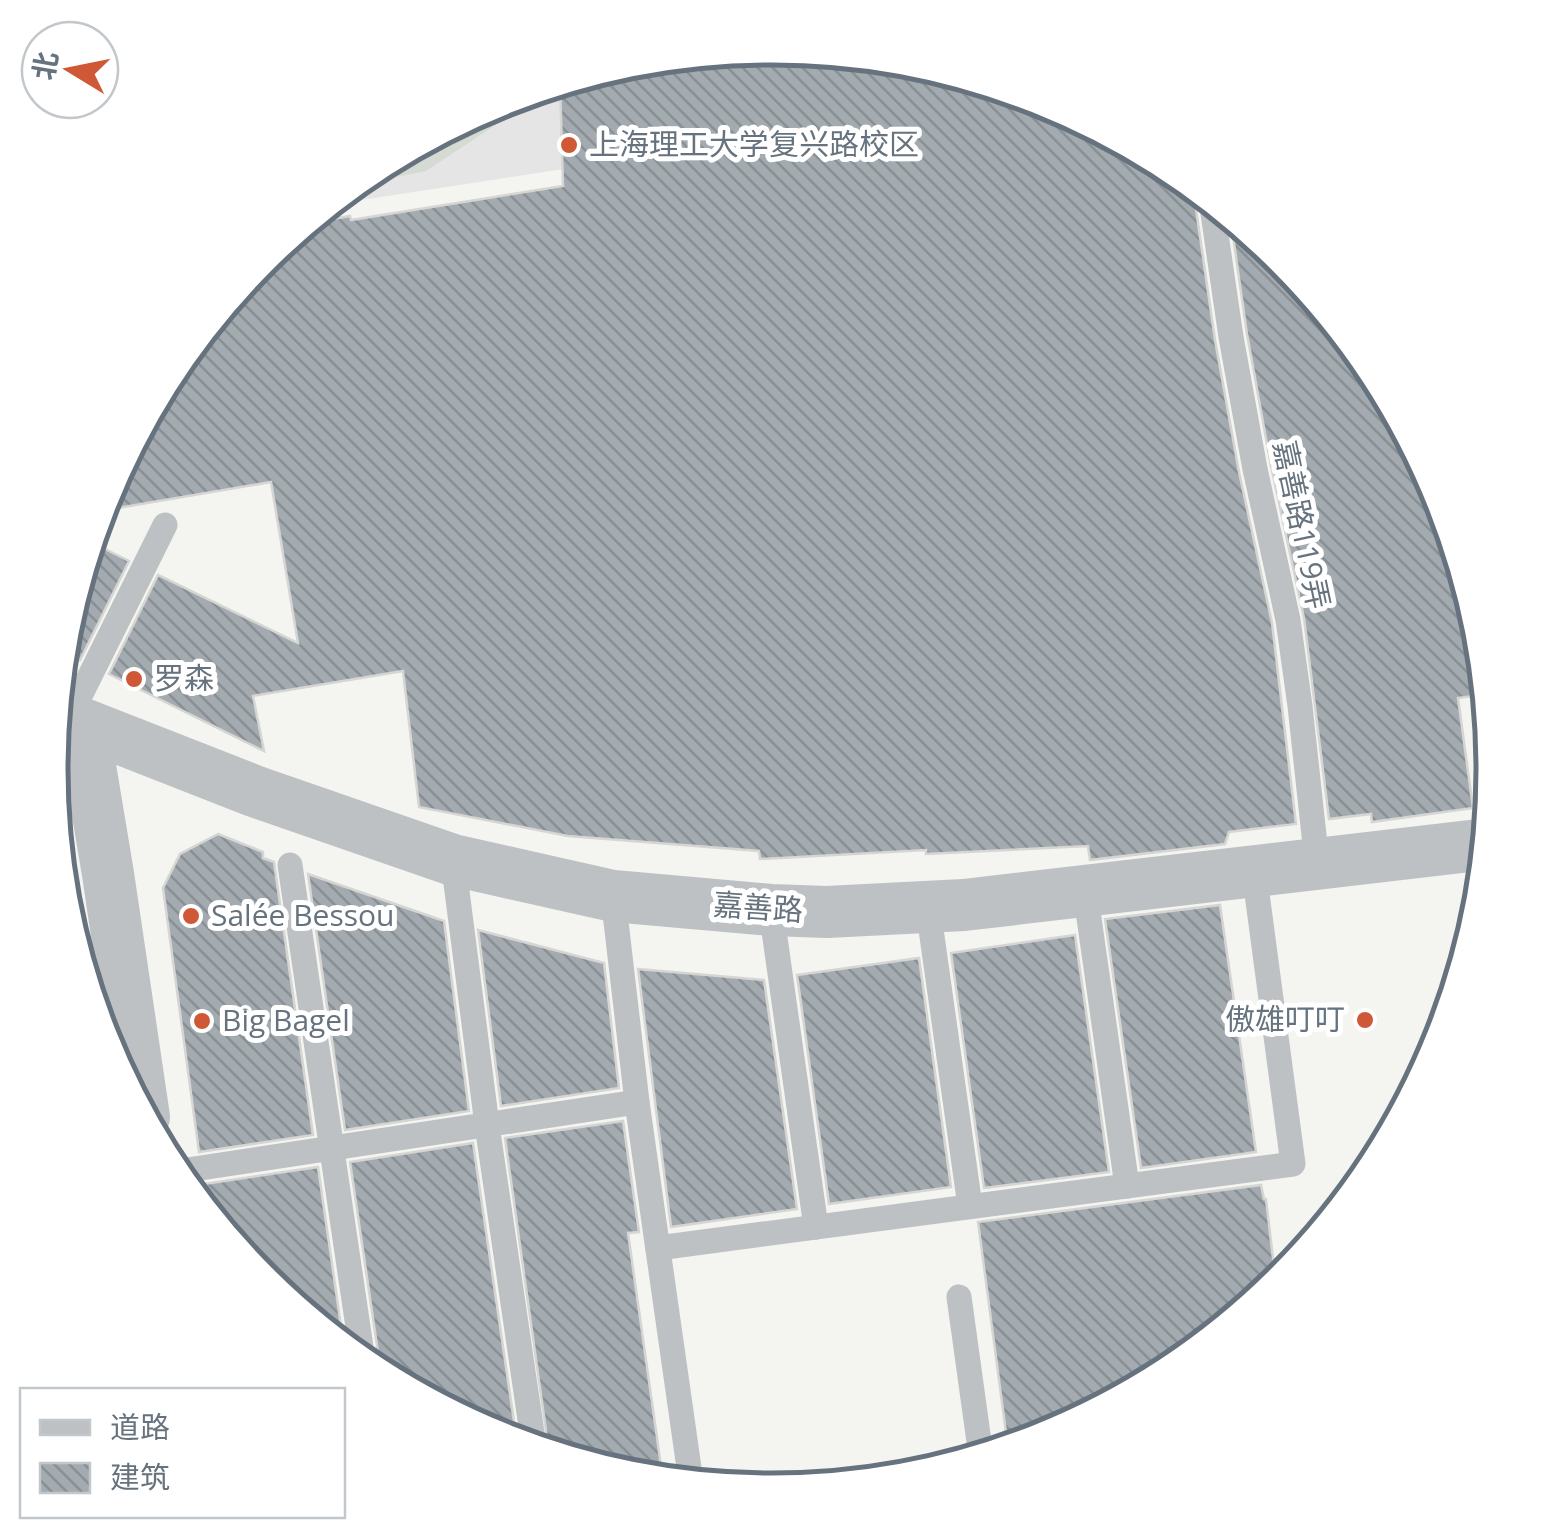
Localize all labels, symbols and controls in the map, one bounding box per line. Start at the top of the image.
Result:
north arrow [20,20,120,120]
text: 北 [23,48,66,83]
place label: 上海理工大学复兴路校区 [589,123,919,164]
marker: 上海理工大学复兴路校区 [558,134,580,156]
street label: 嘉善路119弄 [1265,437,1340,613]
place label: 罗森 [154,657,214,698]
marker: 罗森 [123,668,145,690]
street label: 嘉善路 [712,883,804,930]
place label: Salée Bessou [211,894,394,935]
marker: Salée Bessou [180,905,202,927]
place label: 傲雄叮叮 [1225,998,1345,1039]
place label: Big Bagel [222,999,350,1040]
marker: 傲雄叮叮 [1354,1009,1376,1031]
marker: Big Bagel [191,1010,213,1032]
legend [20,1388,345,1518]
text: 道路 [110,1406,170,1447]
text: 建筑 [110,1456,170,1497]

